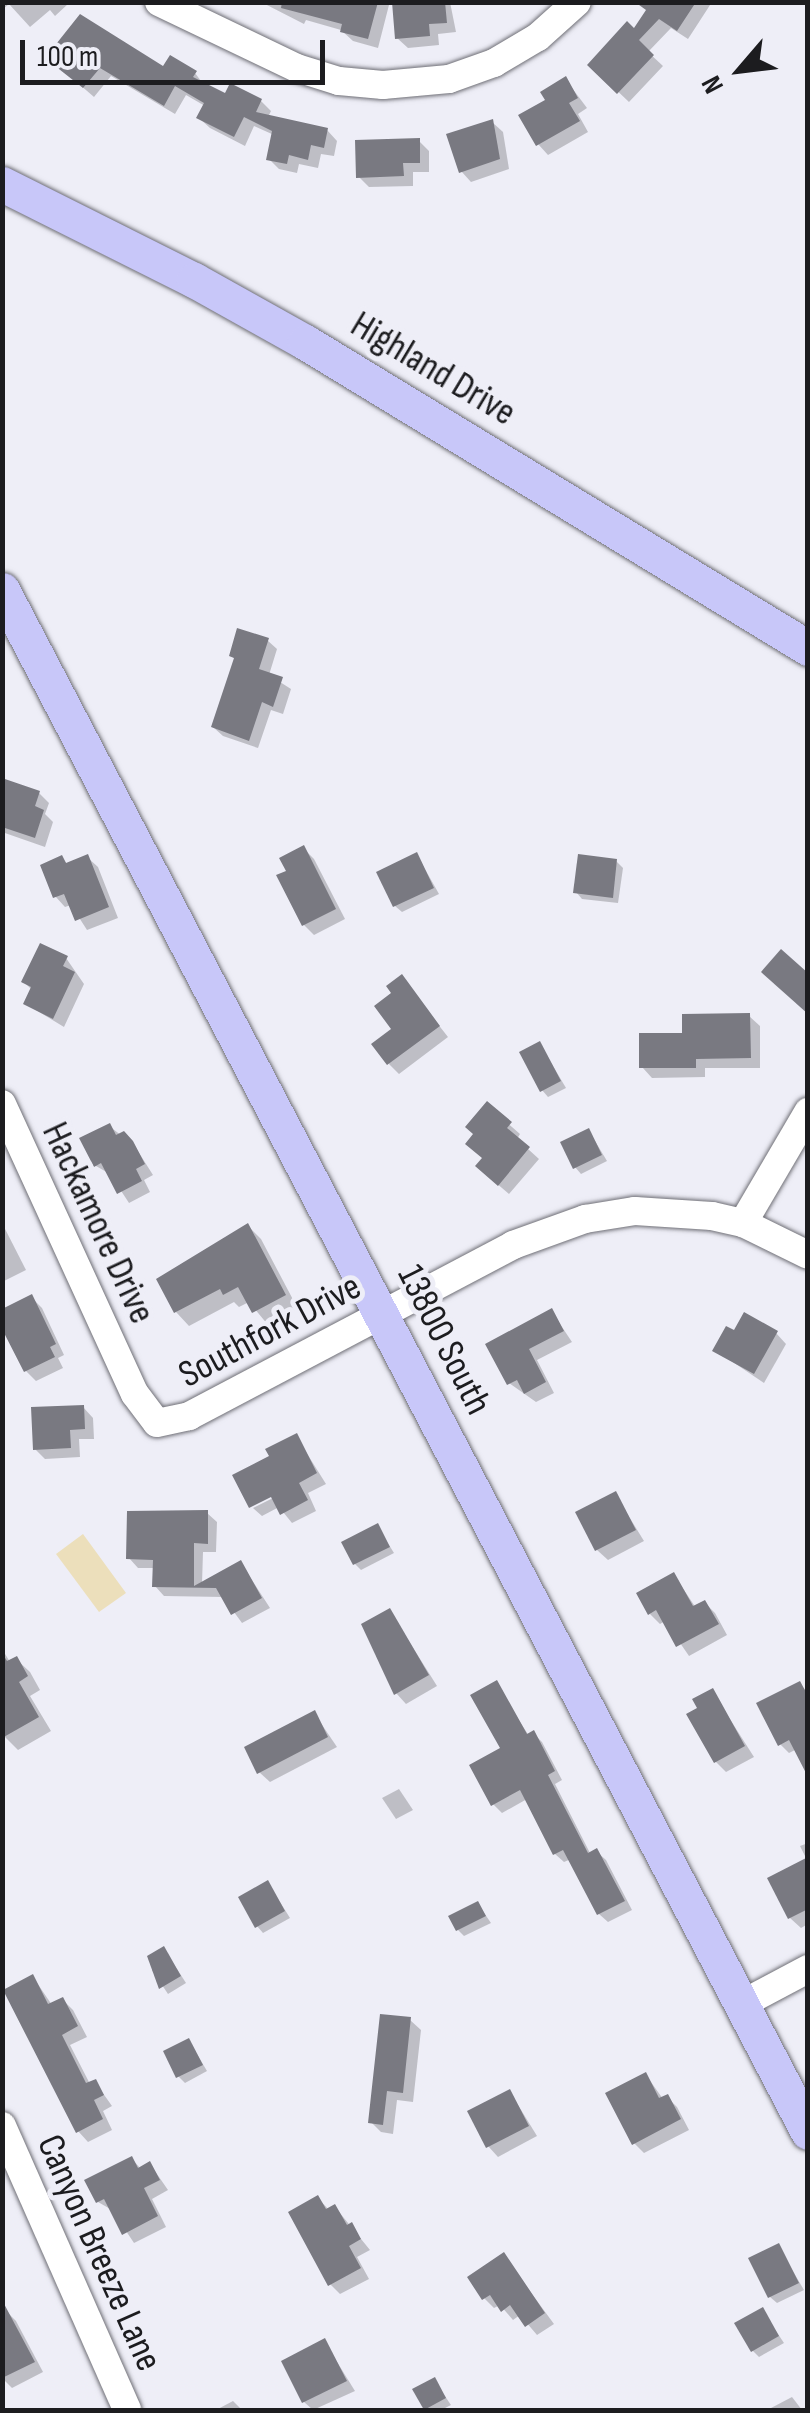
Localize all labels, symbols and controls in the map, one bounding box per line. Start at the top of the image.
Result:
scale bar [25,20,330,82]
north arrow [690,20,790,120]
text: 100 m [37,39,98,75]
text: N [695,70,731,99]
street label: Highland Drive [342,302,524,436]
street label: Hackamore Drive [32,1115,164,1331]
street label: 13800 South [387,1258,501,1422]
street label: Southfork Drive [171,1264,369,1398]
street label: Canyon Breeze Lane [27,2128,171,2378]

